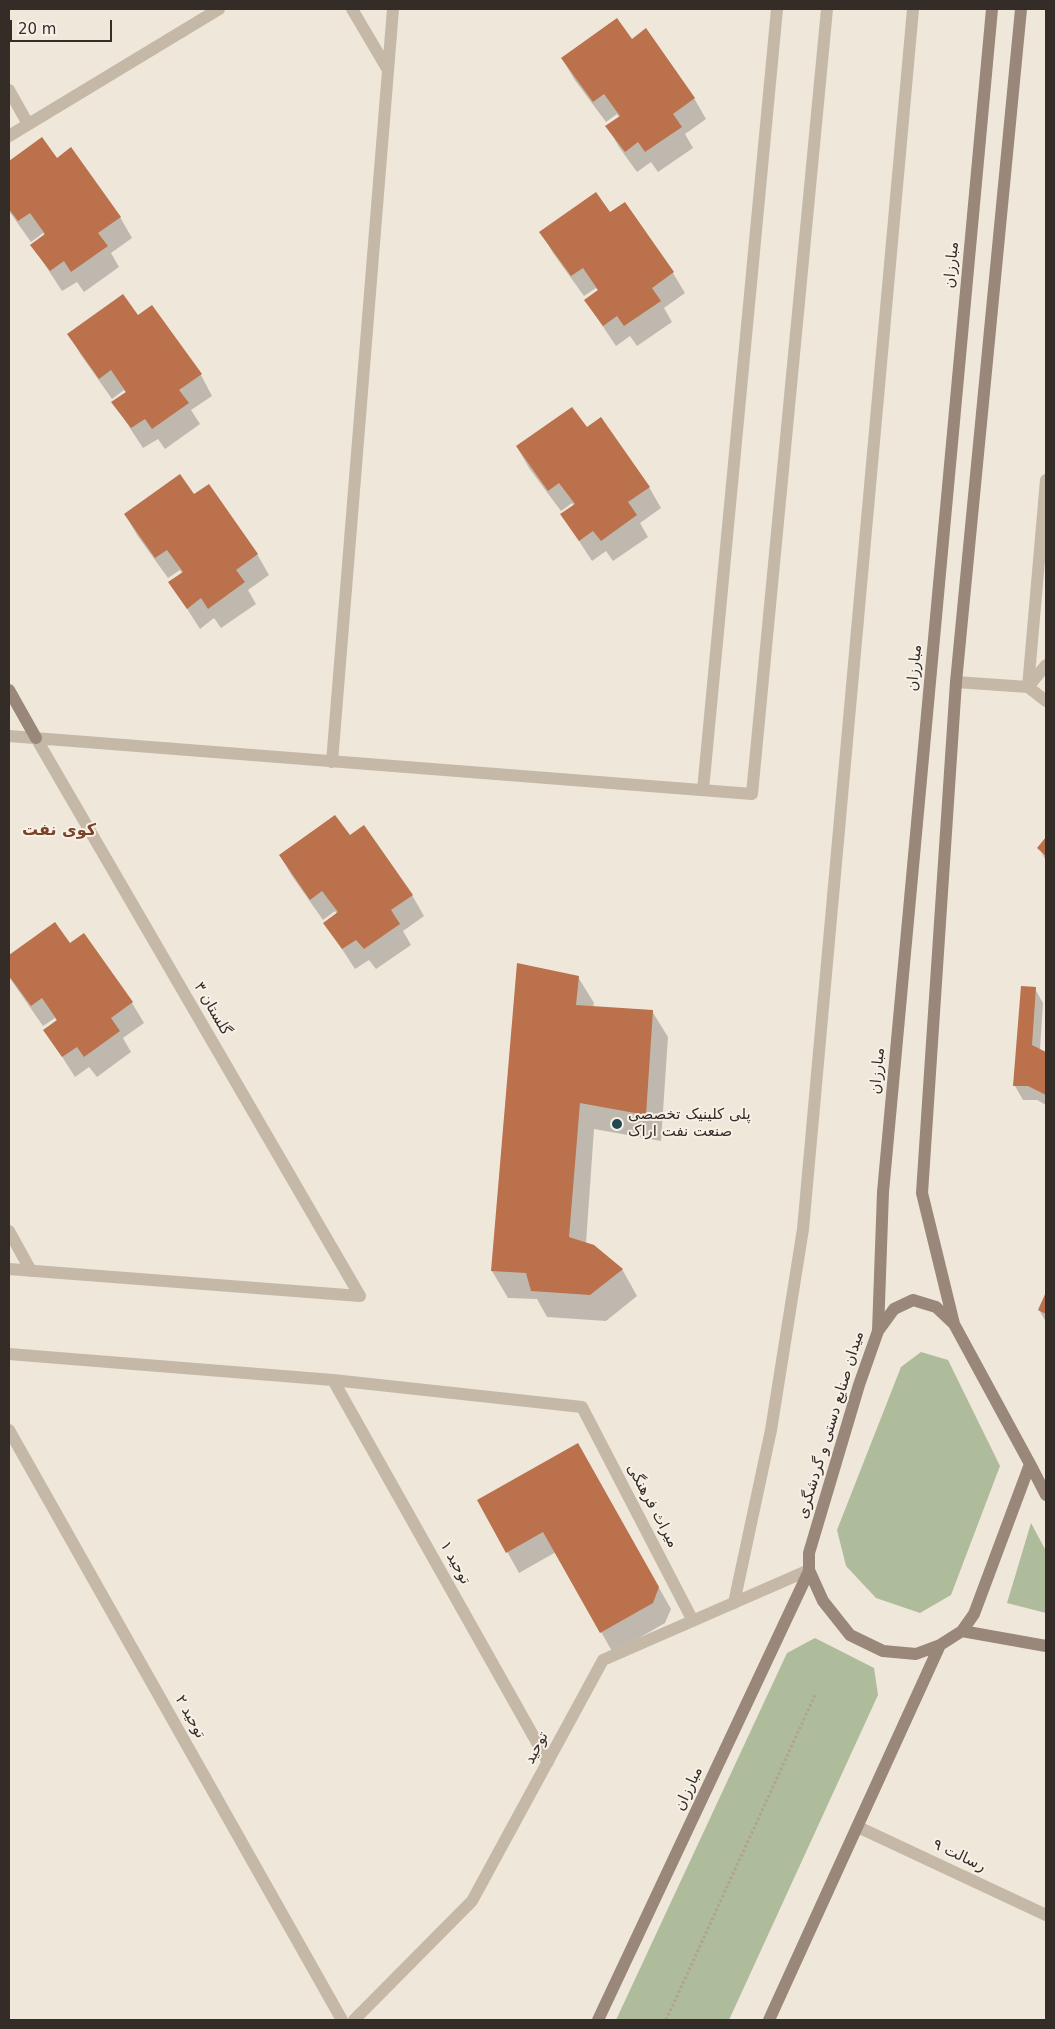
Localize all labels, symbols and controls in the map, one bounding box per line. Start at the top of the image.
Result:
scale bar [12,10,115,42]
text: 20 m [18,20,56,38]
street label: مبارزان [941,241,963,289]
street label: مبارزان [904,644,926,692]
district label: کوی نفت [22,821,96,841]
street label: گلستان ۳ [190,979,234,1039]
street label: مبارزان [867,1047,889,1095]
place label: پلی کلینیک تخصصی صنعت نفت اراک [628,1106,751,1141]
marker: پلی کلینیک تخصصی صنعت نفت اراک [610,1117,624,1131]
street label: میدان صنایع دستی و گردشگری [794,1329,868,1521]
street label: میراث فرهنگی [622,1461,682,1551]
street label: توحید ۱ [436,1538,474,1588]
street label: توحید ۲ [171,1692,209,1742]
street label: توحید [521,1729,553,1767]
street label: مبارزان [671,1764,707,1814]
street label: رسالت ۹ [930,1836,988,1876]

